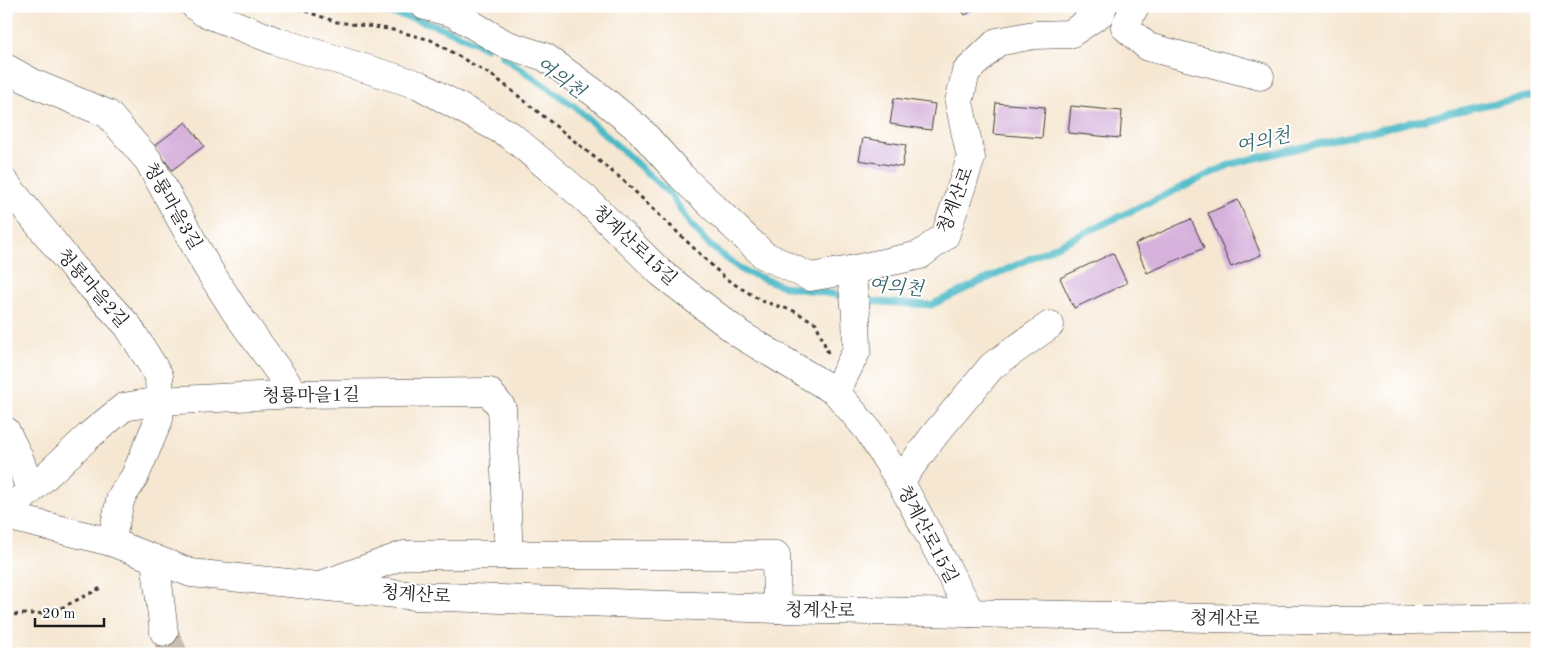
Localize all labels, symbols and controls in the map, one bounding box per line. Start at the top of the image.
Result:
water label: 여의천 [532,53,590,104]
water label: 여의천 [1234,124,1294,158]
street label: 청룡마을3길 [140,159,205,253]
street label: 청계산로 [934,164,977,236]
street label: 청계산로15길 [589,202,681,289]
street label: 청룡마을2길 [54,245,132,331]
water label: 여의천 [868,274,926,300]
street label: 청룡마을1길 [262,385,360,406]
street label: 청계산로15길 [894,482,961,586]
street label: 청계산로 [381,583,451,606]
scale bar [35,595,104,627]
street label: 청계산로 [785,600,855,621]
text: 20 m [42,607,76,622]
street label: 청계산로 [1190,608,1260,629]

